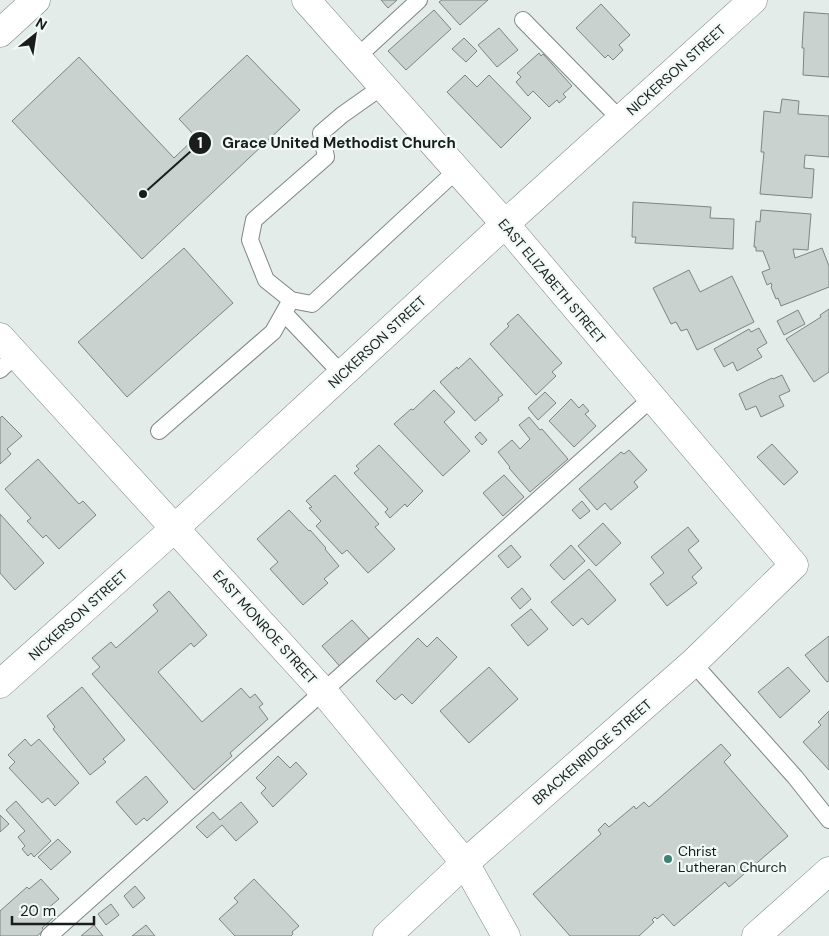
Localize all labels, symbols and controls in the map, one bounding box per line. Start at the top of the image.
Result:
north arrow [10,10,60,60]
text: N [33,13,50,34]
street label: NICKERSON STREET [623,21,729,119]
callout: Grace United Methodist Church [188,128,466,158]
text: 1 [197,133,203,153]
text: Grace United Methodist Church [222,133,456,153]
street label: EAST ELIZABETH STREET [495,215,610,347]
street label: NICKERSON STREET [324,292,430,392]
street label: NICKERSON STREET [25,566,131,664]
street label: EAST MONROE STREET [209,566,321,688]
street label: BRACKENRIDGE STREET [529,695,656,809]
place label: Christ Lutheran Church [678,842,787,876]
marker: Christ Lutheran Church [662,853,674,865]
scale bar [12,894,95,926]
text: 20 m [20,901,56,921]

